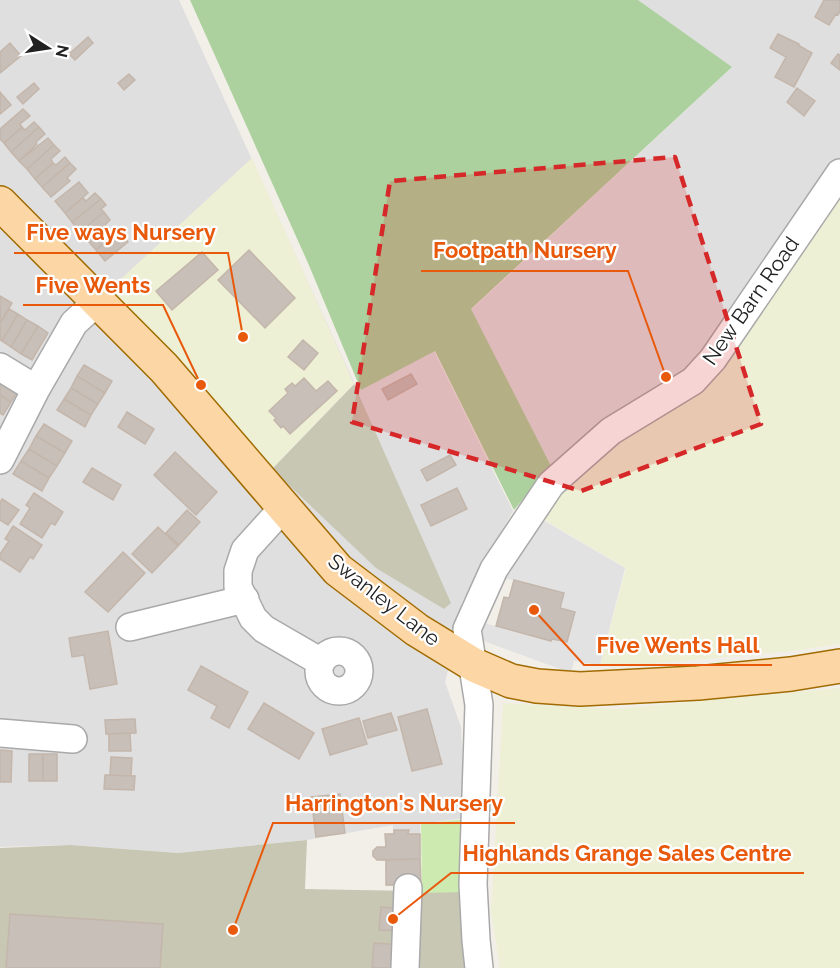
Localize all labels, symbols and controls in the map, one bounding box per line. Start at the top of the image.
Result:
north arrow [18,18,78,78]
text: N [52,43,73,59]
callout: Five ways Nursery [14,213,228,253]
text: Five ways Nursery [26,219,216,245]
callout: Footpath Nursery [421,231,628,271]
street label: New Barn Road [697,232,804,370]
text: Footpath Nursery [433,237,617,263]
callout: Five Wents [23,265,163,305]
text: Five Wents [36,272,151,298]
street label: Swanley Lane [323,548,445,651]
callout: Five Wents Hall [584,625,772,665]
text: Five Wents Hall [596,632,761,658]
callout: Harrington's Nursery [273,783,515,823]
text: Harrington's Nursery [285,790,503,816]
callout: Highlands Grange Sales Centre [451,833,804,873]
text: Highlands Grange Sales Centre [463,840,792,866]

